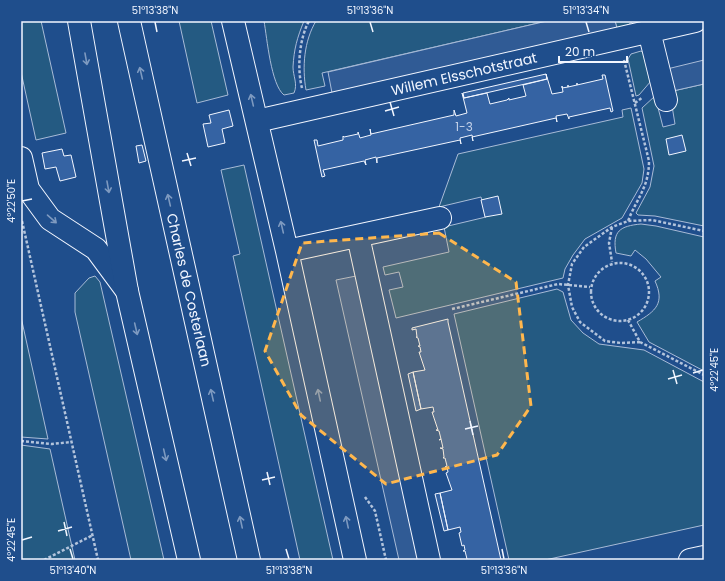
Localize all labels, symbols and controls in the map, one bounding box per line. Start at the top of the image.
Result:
text: 51°13'38"N [132,3,178,18]
text: 51°13'36"N [347,3,393,18]
text: 51°13'34"N [563,3,609,18]
scale bar [559,38,627,64]
text: 20 m [565,43,595,60]
street label: Willem Elsschotstraat [389,47,539,101]
one-way arrow [82,53,90,66]
one-way arrow [136,67,144,80]
one-way arrow [248,94,256,107]
house number: 1-3 [455,118,473,135]
text: 4°22'50"E [4,179,19,223]
one-way arrow [105,180,113,193]
one-way arrow [165,194,173,207]
street label: Charles de Costerlaan [162,211,216,369]
one-way arrow [47,215,57,224]
one-way arrow [277,221,285,234]
one-way arrow [132,322,140,335]
text: 4°22'45"E [707,348,722,392]
one-way arrow [208,389,216,402]
one-way arrow [314,389,322,402]
one-way arrow [162,448,170,461]
one-way arrow [236,516,244,529]
one-way arrow [342,516,350,529]
text: 4°22'45"E [4,518,19,562]
text: 51°13'40"N [50,563,96,578]
text: 51°13'38"N [266,563,312,578]
text: 51°13'36"N [481,563,527,578]

